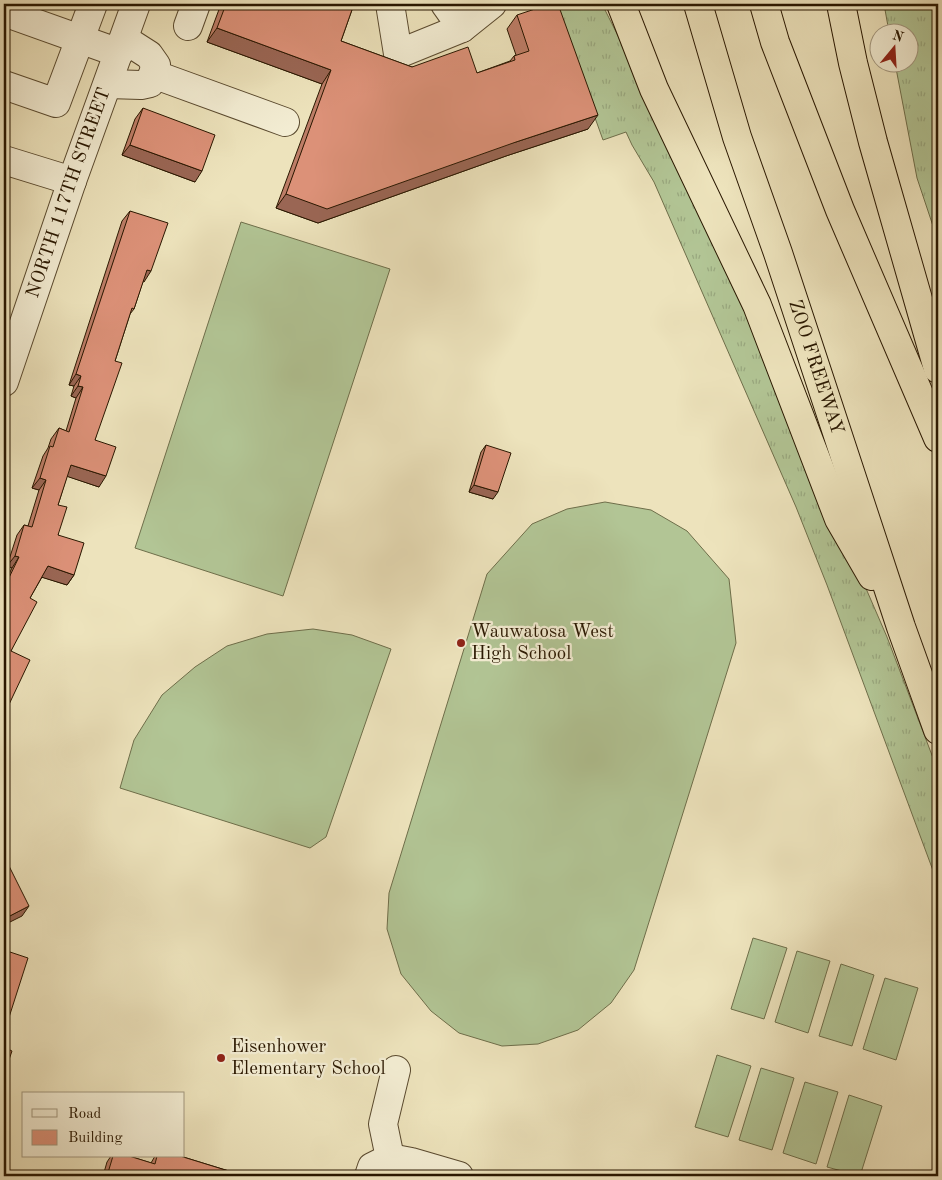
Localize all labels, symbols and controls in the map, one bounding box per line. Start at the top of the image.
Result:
north arrow [870,22,920,72]
text: N [890,28,905,45]
street label: NORTH 117TH STREET [24,85,114,300]
street label: ZOO FREEWAY [785,298,847,437]
place label: Wauwatosa West High School [471,623,614,664]
marker: Wauwatosa West High School [455,637,467,649]
place label: Eisenhower Elementary School [231,1038,386,1079]
marker: Eisenhower Elementary School [215,1052,227,1064]
legend [22,1092,185,1158]
text: Road [68,1107,102,1122]
text: Building [68,1131,123,1146]

